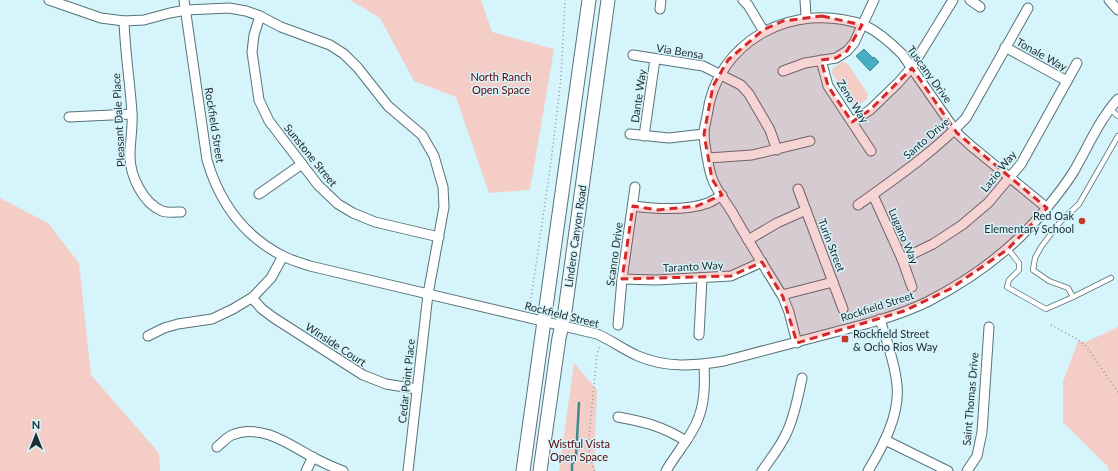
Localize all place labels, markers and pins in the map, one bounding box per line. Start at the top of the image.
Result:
place label: Red Oak Elementary School [984,209,1074,235]
marker: Red Oak Elementary School [1077,216,1087,226]
place label: Rockfield Street & Ocho Rios Way [853,327,938,353]
marker: Rockfield Street & Ocho Rios Way [840,334,850,344]

